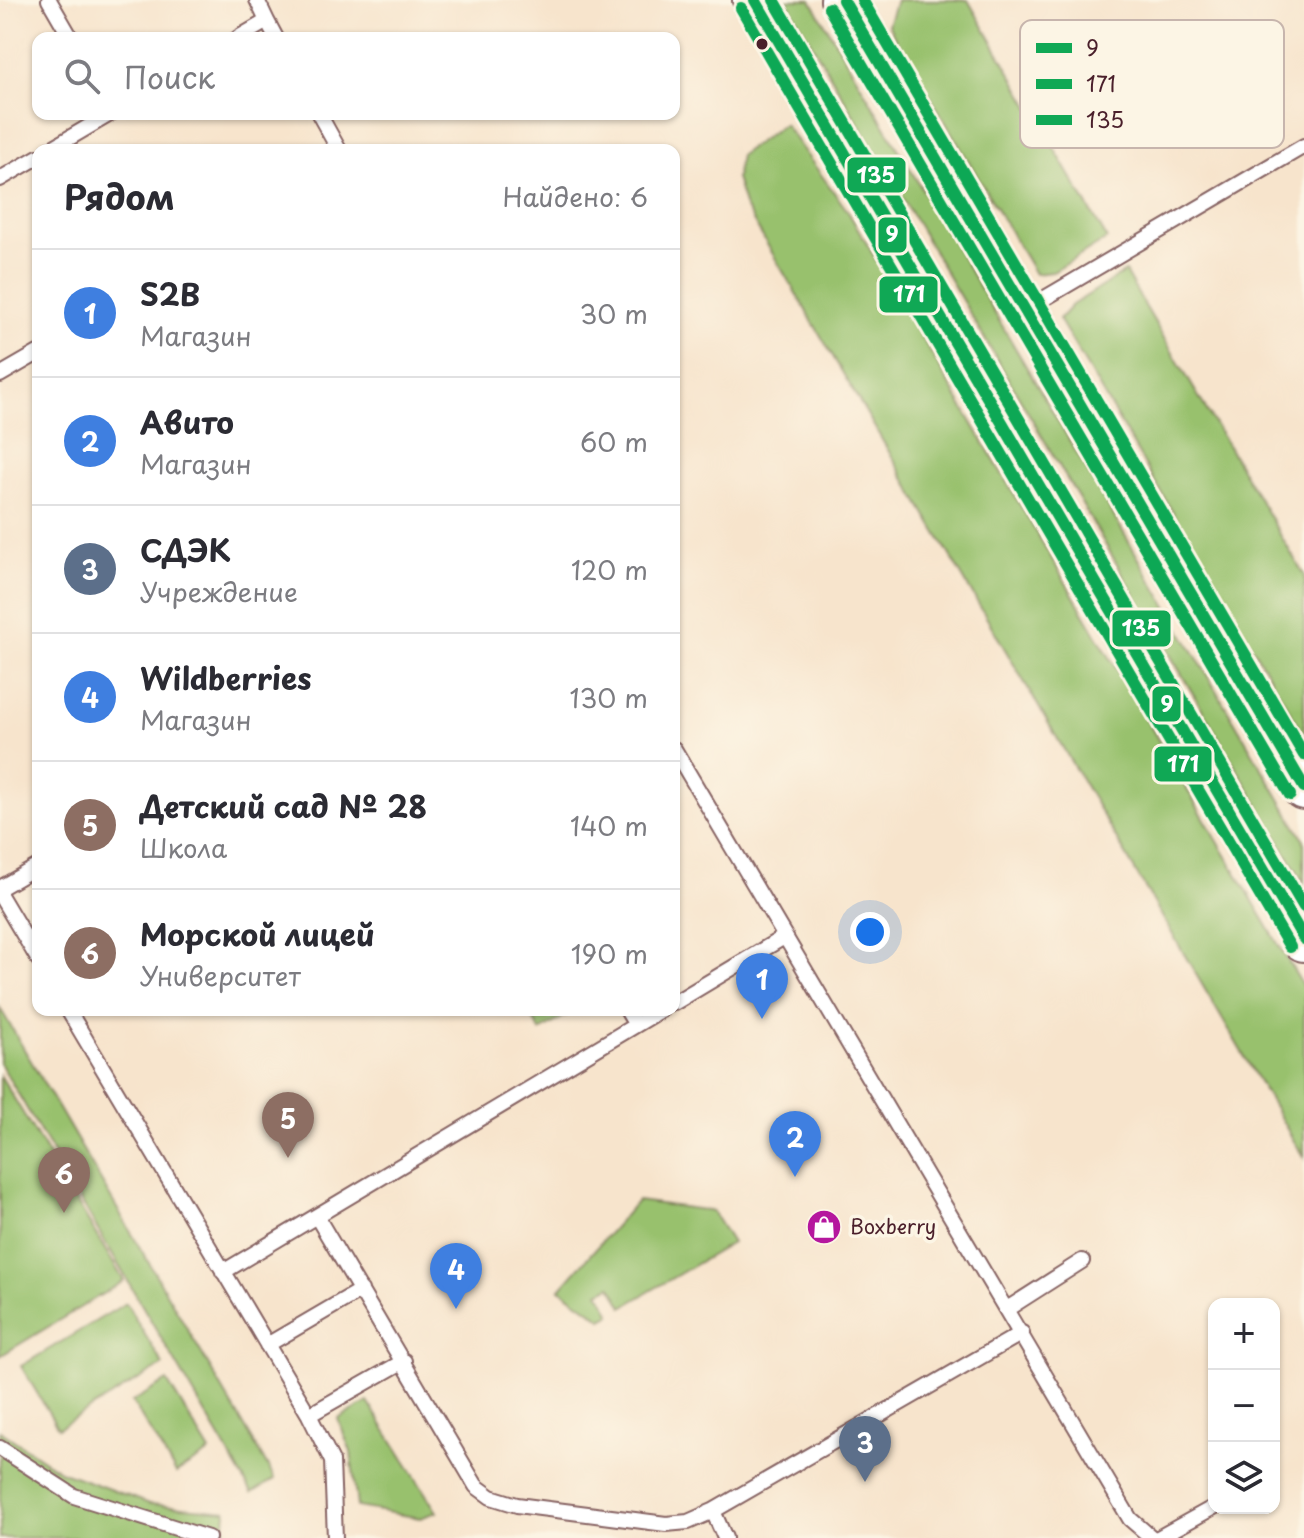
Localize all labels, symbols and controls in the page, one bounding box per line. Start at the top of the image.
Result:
legend [1020,20,1284,148]
text: 9 [1086,30,1099,63]
search box [32,32,680,120]
unlabelled marker [754,36,770,52]
icon: search [60,54,104,98]
text: Поиск [124,54,215,99]
text: 171 [1086,66,1116,99]
text: 135 [1086,102,1124,135]
line badge: 135 [846,156,907,194]
text: 135 [857,157,895,190]
text: Рядом [64,170,175,222]
text: Найдено: 6 [502,177,648,216]
line badge: 9 [877,216,908,254]
text: 9 [885,216,899,249]
text: S2B [140,271,200,316]
line badge: 171 [878,275,939,314]
text: 171 [893,276,925,309]
text: 1 [84,294,96,333]
text: 30 m [580,294,648,333]
text: Магазин [140,316,251,355]
text: Авито [140,399,234,444]
text: 2 [81,422,99,461]
text: 60 m [580,422,648,461]
text: Магазин [140,444,251,483]
text: СДЭК [140,527,231,572]
text: 3 [81,550,99,589]
text: 120 m [571,550,648,589]
text: Учреждение [140,572,298,611]
line badge: 135 [1111,609,1172,648]
text: 135 [1122,610,1160,643]
text: Wildberries [140,655,312,700]
text: 4 [81,678,99,717]
text: 130 m [569,678,648,717]
line badge: 9 [1151,685,1182,723]
text: 9 [1160,686,1174,719]
text: Магазин [140,700,251,739]
line badge: 171 [1153,745,1213,783]
text: 171 [1167,746,1199,779]
text: Детский сад № 28 [140,783,427,828]
text: 5 [82,806,98,845]
text: 140 m [570,806,648,845]
text: Школа [140,828,227,867]
text: Морской лицей [140,911,375,956]
your location [850,912,890,952]
text: 6 [81,934,99,973]
text: 190 m [571,934,648,973]
pin: 1 [736,953,788,1019]
text: Университет [140,956,301,995]
pin: 5 [262,1092,314,1158]
pin: 2 [769,1111,821,1177]
pin: 6 [38,1147,90,1213]
shop icon: Boxberry [805,1208,843,1246]
place label: Boxberry [850,1211,936,1241]
pin: 4 [430,1243,482,1309]
map controls [1208,1298,1280,1514]
button: + [1208,1298,1280,1370]
button: − [1208,1370,1280,1442]
pin: 3 [839,1416,891,1482]
button: layers [1208,1442,1280,1514]

